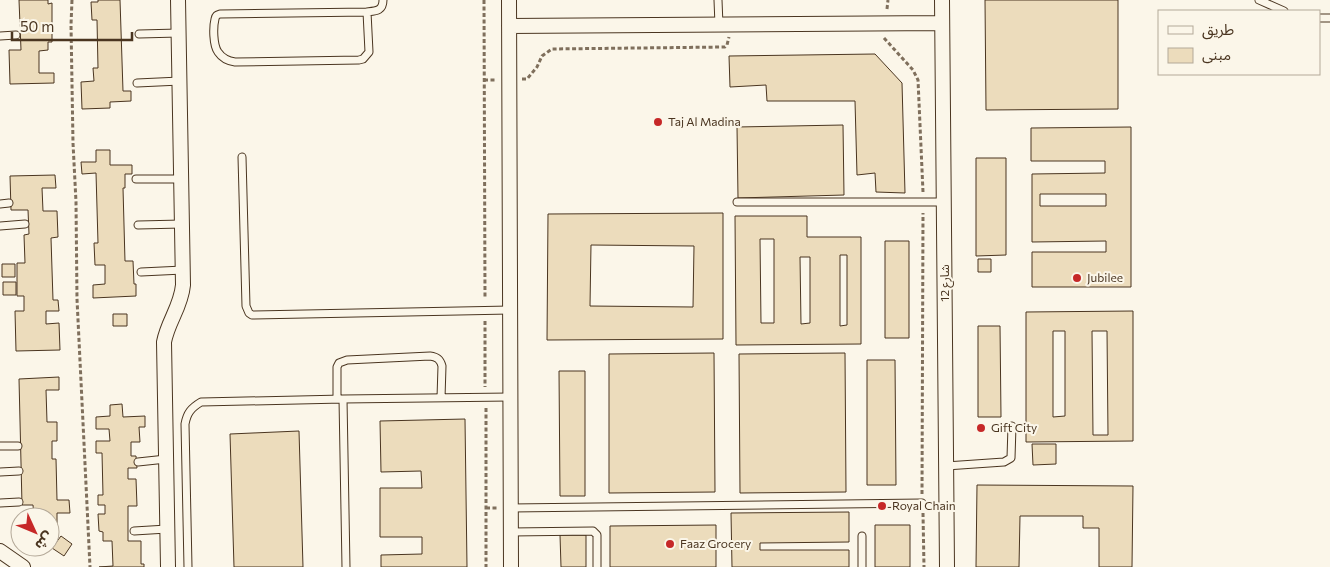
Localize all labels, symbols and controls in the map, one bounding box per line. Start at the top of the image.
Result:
scale bar [12,10,132,42]
legend [1158,10,1320,75]
text: 50 m [20,17,54,35]
text: طريق [1202,20,1234,40]
text: مبنى [1202,45,1231,64]
place label: Taj Al Madina [668,114,741,128]
marker: Taj Al Madina [652,116,664,128]
street label: شارع 12 [937,264,954,302]
place label: Jubilee [1087,270,1123,285]
marker: Jubilee [1071,272,1083,284]
place label: Gift City [991,420,1037,434]
marker: Gift City [975,422,987,434]
place label: Royal Chain [892,498,956,512]
marker: Royal Chain [876,500,888,512]
north arrow [10,507,60,557]
text: ش [32,529,57,554]
place label: Faaz Grocery [680,536,751,550]
marker: Faaz Grocery [664,538,676,550]

